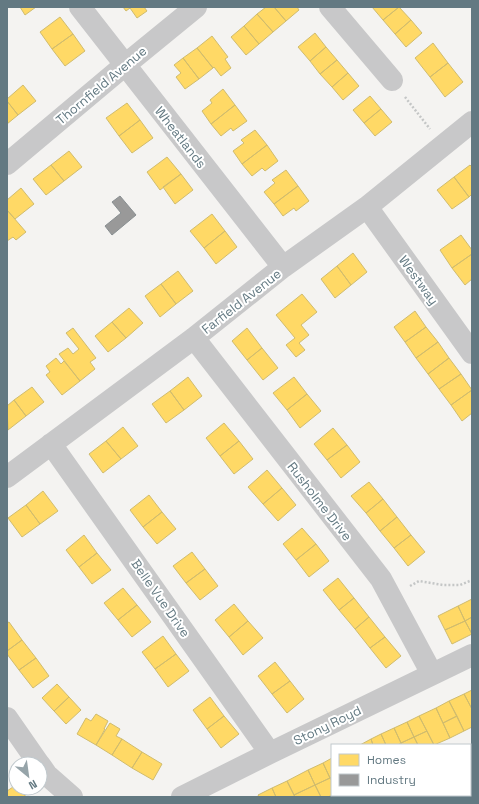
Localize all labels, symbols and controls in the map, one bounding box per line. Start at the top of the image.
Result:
street label: Thornfield Avenue [52,42,150,128]
street label: Wheatlands [151,103,210,172]
street label: Westway [395,252,442,308]
street label: Farfield Avenue [198,265,284,338]
street label: Rusholme Drive [283,458,356,544]
street label: Belle Vue Drive [127,556,194,641]
street label: Stony Royd [290,702,364,749]
legend [331,744,471,796]
text: Homes [367,752,406,768]
north arrow [8,756,48,796]
text: Industry [367,772,416,788]
text: N [26,777,39,793]

